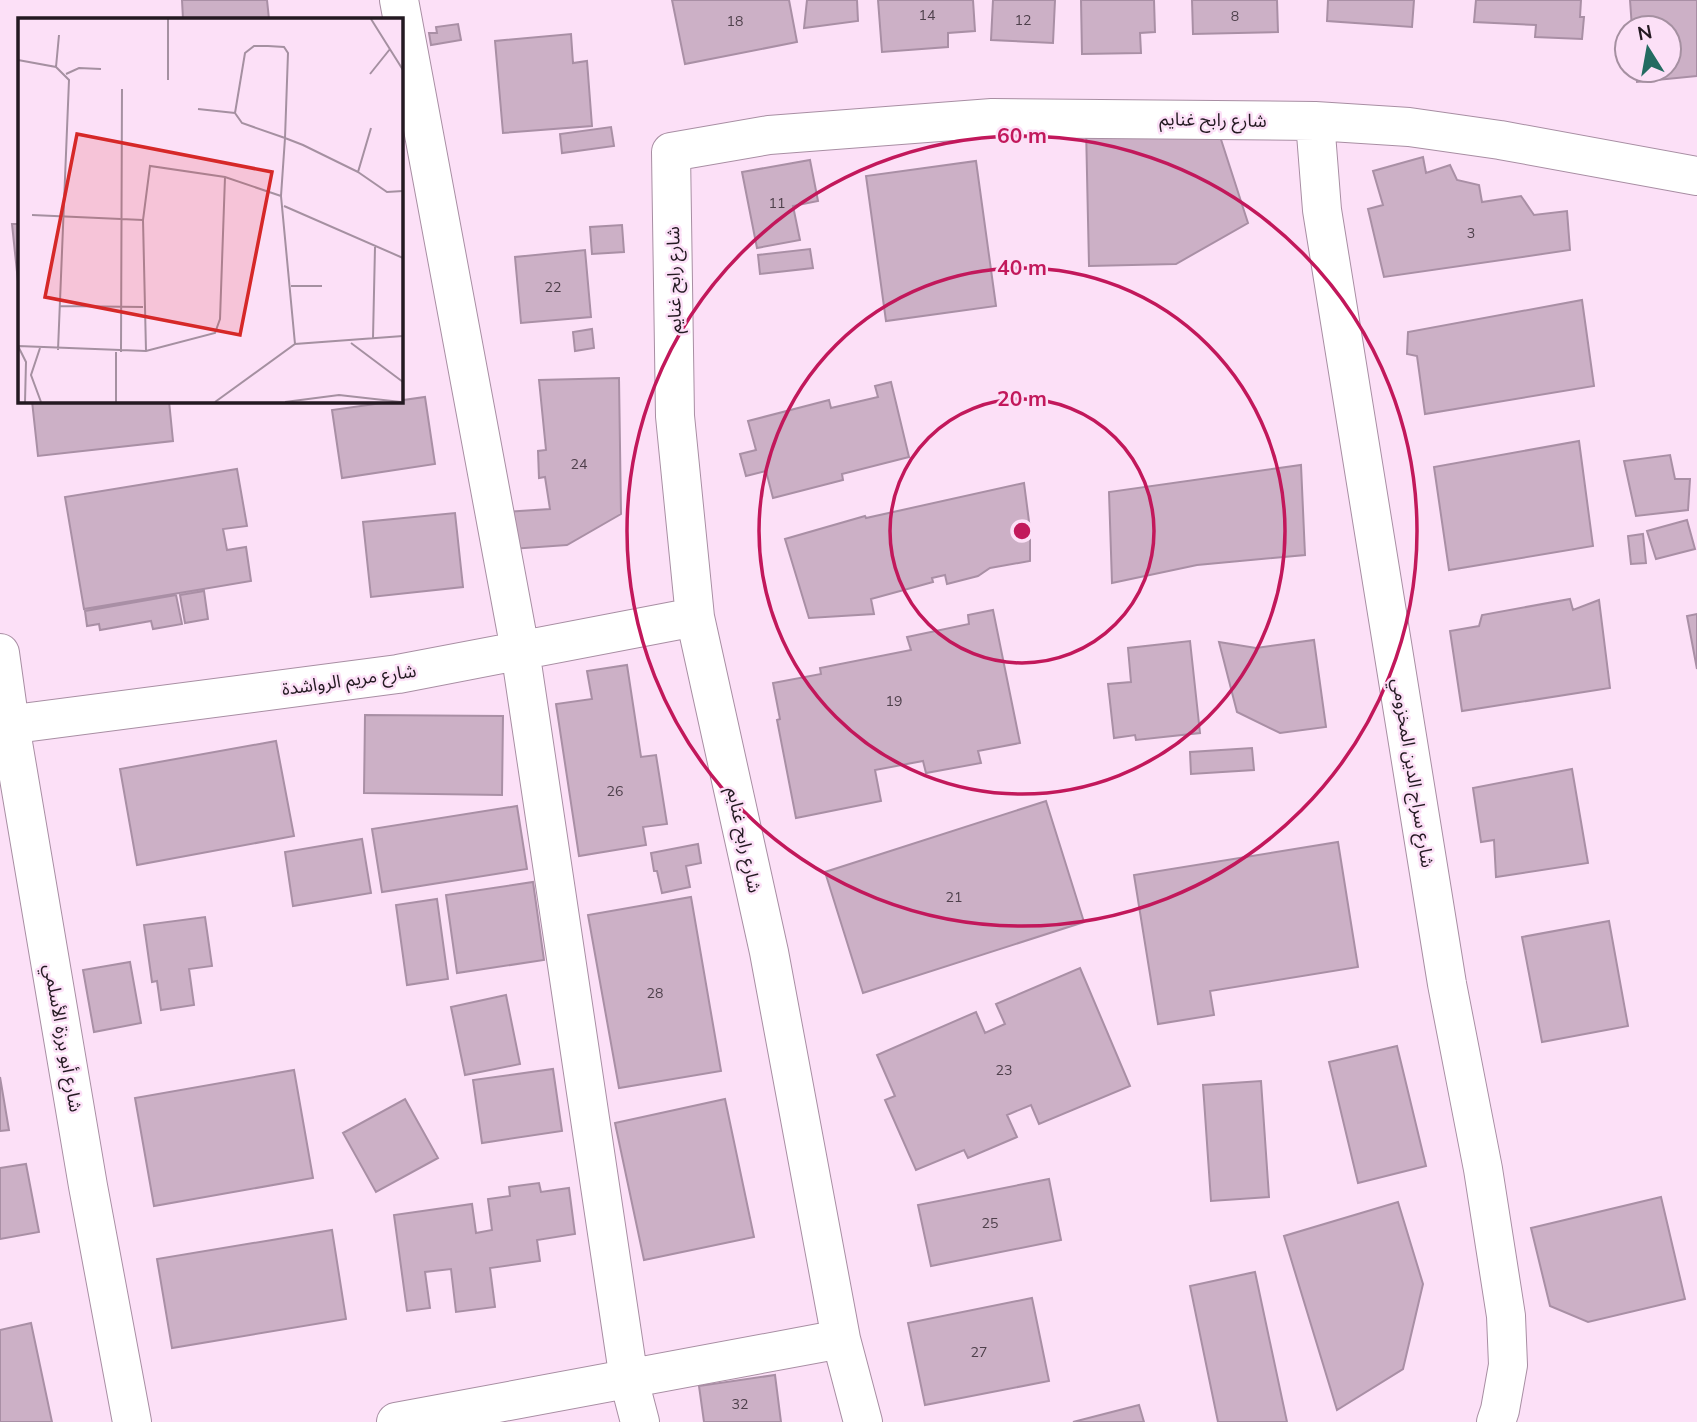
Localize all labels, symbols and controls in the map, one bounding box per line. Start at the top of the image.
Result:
house number: 14 [919,6,936,24]
house number: 8 [1231,7,1239,25]
house number: 12 [1015,11,1031,29]
house number: 18 [727,12,743,30]
north arrow [1613,14,1683,84]
inset map [18,18,402,402]
text: N [1635,19,1654,45]
street label: شارع رابح غنايم [1159,107,1267,135]
text: 60 m [997,122,1047,148]
house number: 11 [769,194,785,212]
house number: 3 [1467,224,1475,242]
street label: شارع رابح غنايم [661,226,689,334]
text: 40 m [997,254,1047,280]
house number: 22 [545,278,561,296]
text: 20 m [997,385,1047,411]
house number: 24 [571,455,588,473]
centre of rings [1010,519,1034,543]
street label: شارع مريم الرواشدة [280,659,418,703]
street label: شارع سراج الدين المخزومي [1384,677,1440,870]
house number: 19 [886,692,902,710]
house number: 26 [607,782,623,800]
street label: شارع رابح غنايم [719,785,767,895]
house number: 21 [946,888,962,906]
street label: شارع أبو برزة الأسلمي [36,962,88,1114]
house number: 28 [647,984,663,1002]
house number: 23 [996,1061,1012,1079]
house number: 25 [982,1214,998,1232]
house number: 27 [971,1343,987,1361]
house number: 32 [732,1395,748,1413]

